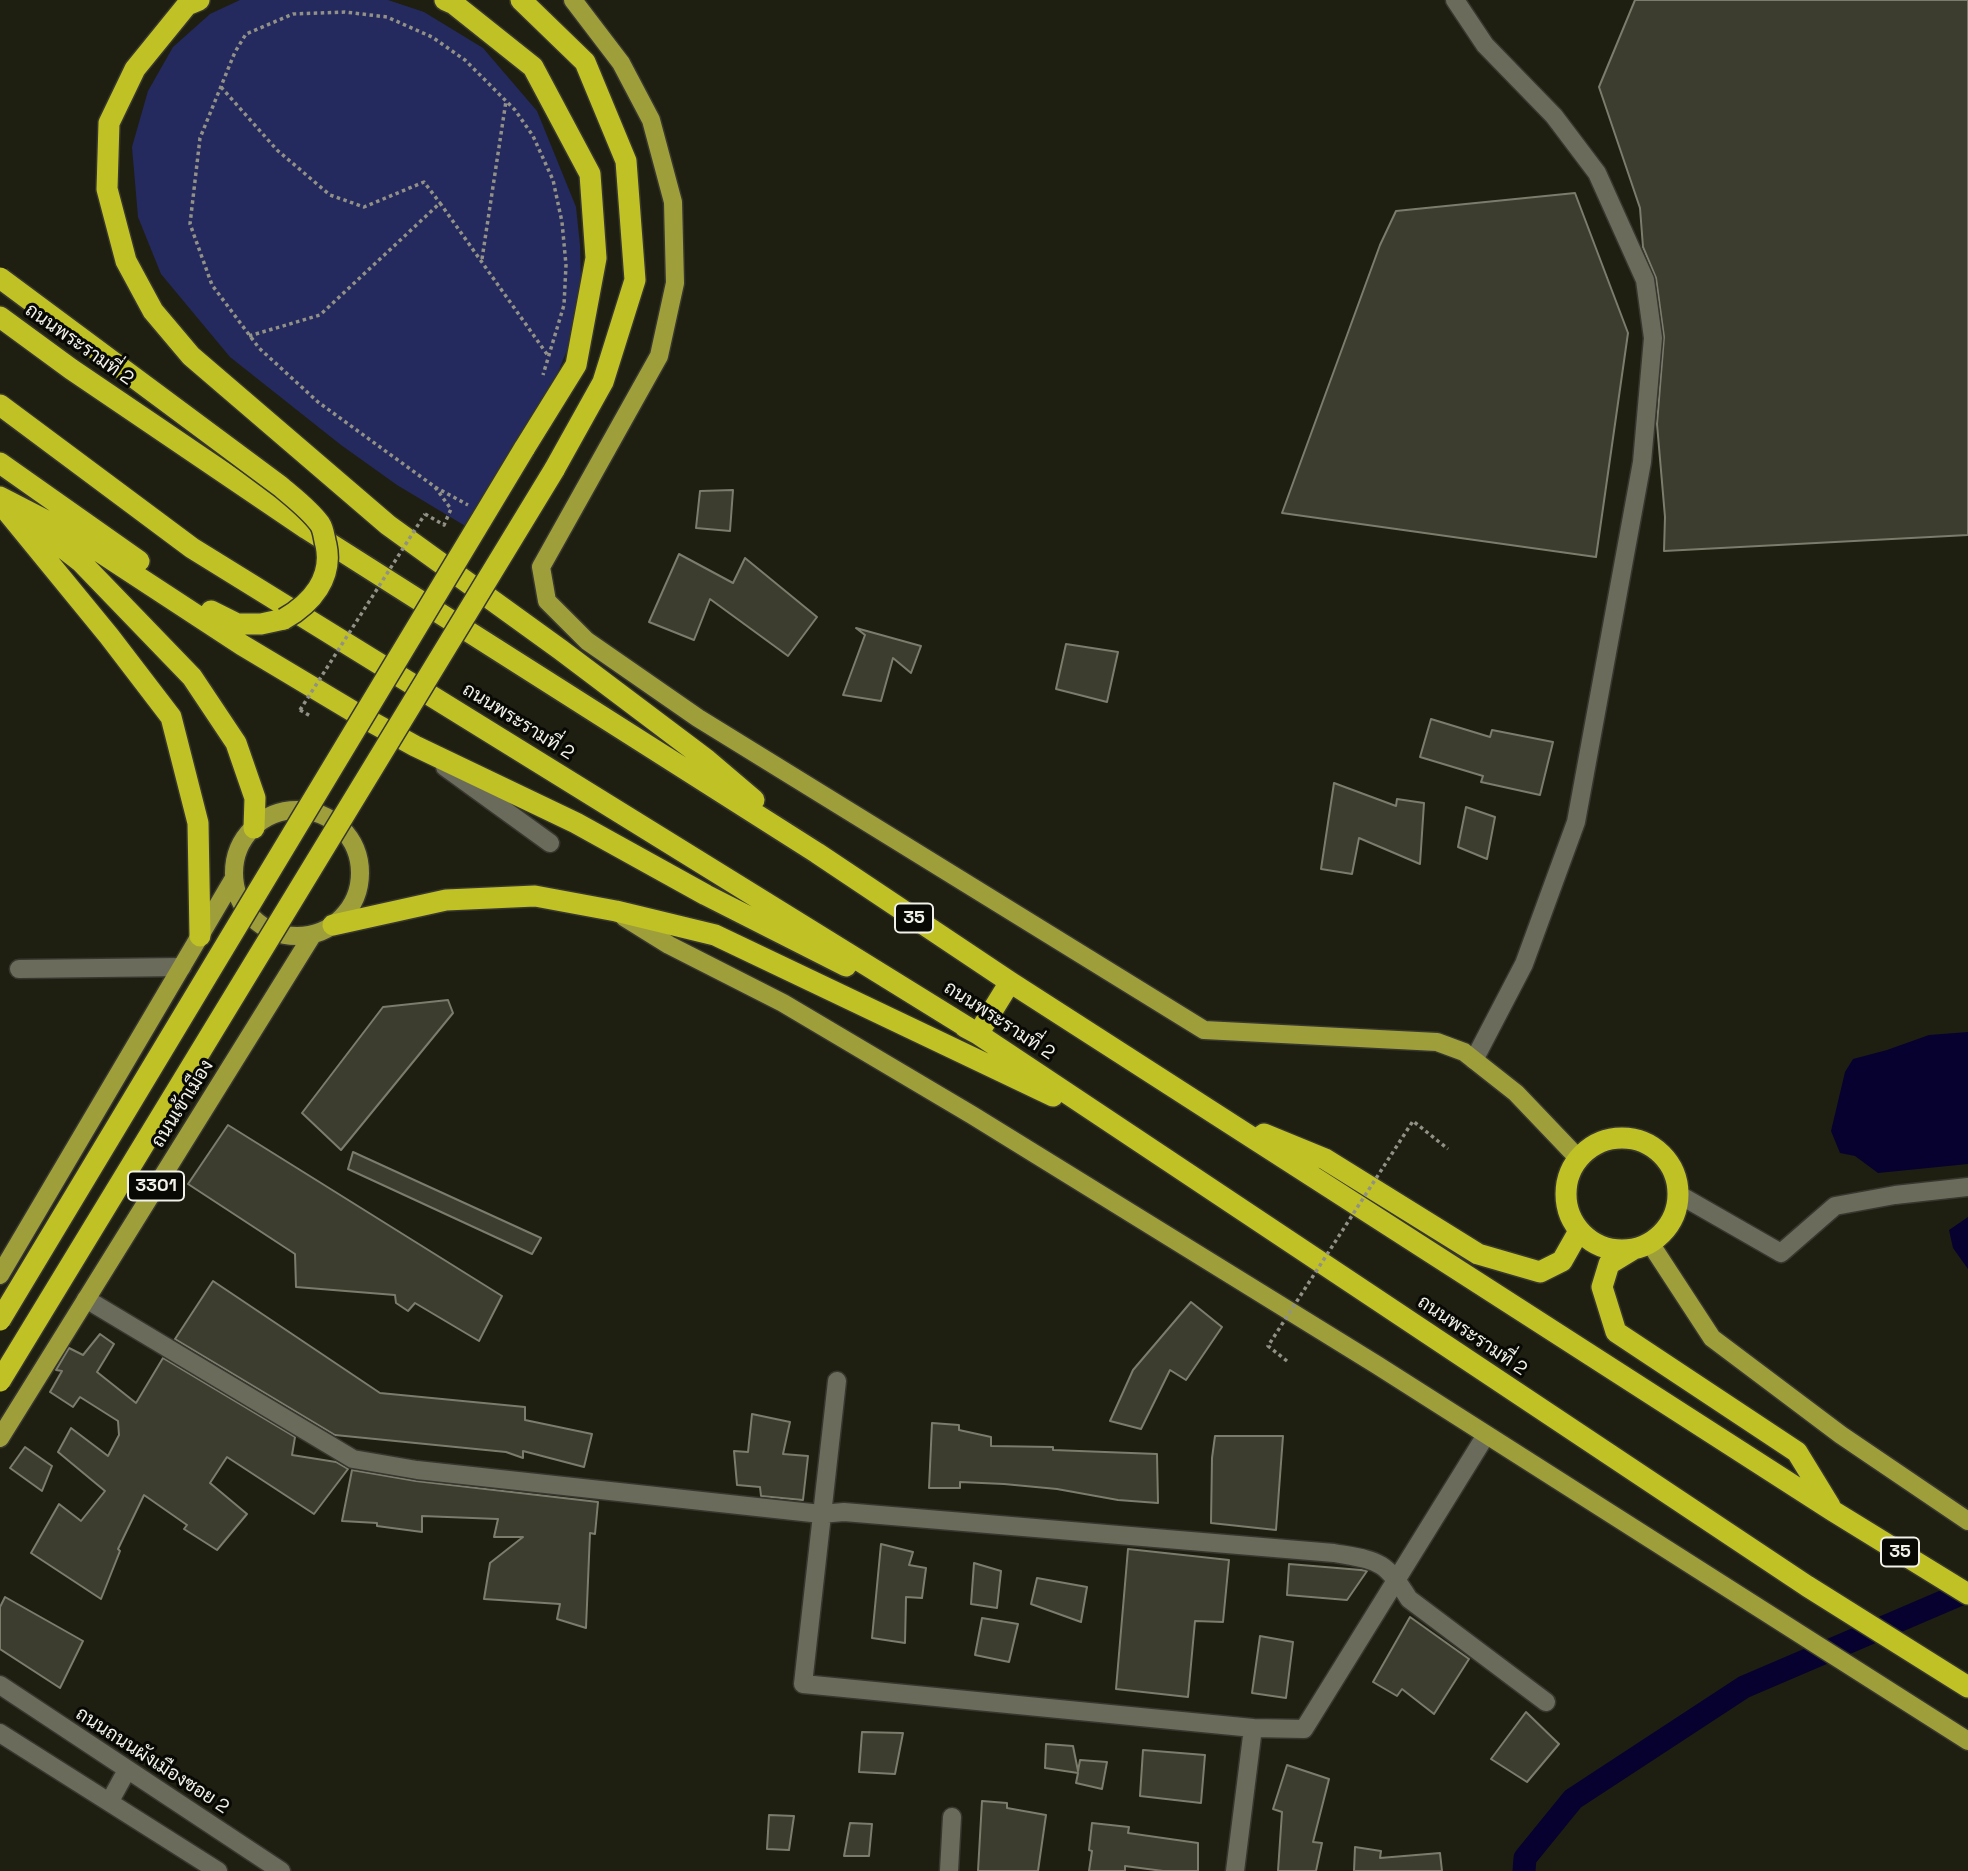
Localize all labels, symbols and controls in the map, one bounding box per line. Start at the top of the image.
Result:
street label: ถนนพระรามที่ 2 [20,299,138,391]
street label: ถนนพระรามที่ 2 [458,679,578,765]
road number: 35 [895,903,933,932]
street label: ถนนพระรามที่ 2 [939,977,1059,1065]
street label: ถนนเข้าเมือง [147,1056,219,1152]
road number: 3301 [128,1171,184,1200]
street label: ถนนพระรามที่ 2 [1413,1291,1531,1381]
road number: 35 [1881,1538,1919,1567]
street label: ถนนถนนผังเมืองซอย 2 [71,1703,233,1819]

